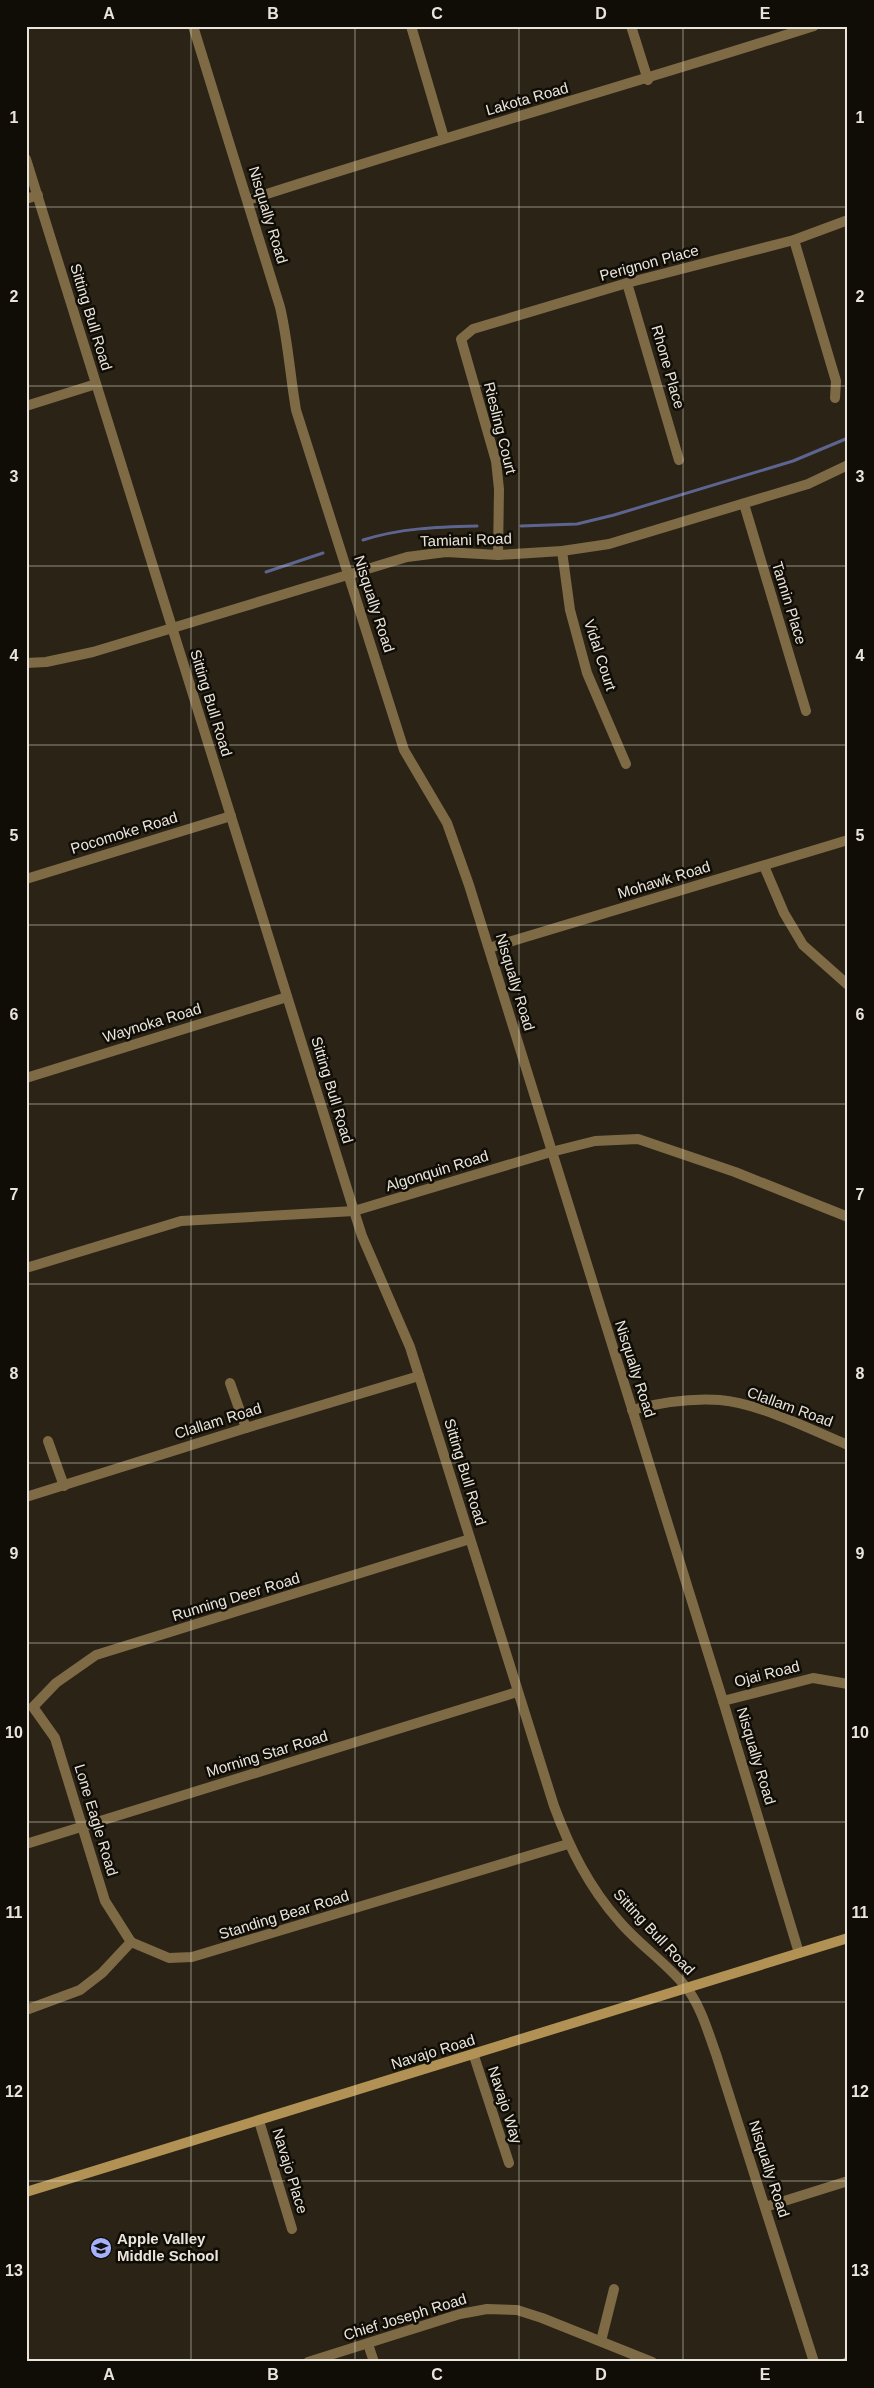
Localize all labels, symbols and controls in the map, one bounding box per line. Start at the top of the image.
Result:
text: A [103,5,115,22]
text: B [267,5,279,22]
text: C [431,5,443,22]
text: D [595,5,607,22]
text: E [760,5,771,22]
street label: Lakota Road [484,79,570,118]
text: 1 [10,109,19,126]
text: 1 [856,109,865,126]
street label: Nisqually Road [246,164,291,266]
street label: Perignon Place [598,241,700,284]
street label: Sitting Bull Road [67,261,116,372]
text: 2 [10,288,19,305]
text: 2 [856,288,865,305]
street label: Rhone Place [648,323,688,410]
street label: Riesling Court [481,380,520,476]
text: 3 [10,468,19,485]
text: 3 [856,468,865,485]
street label: Tamiani Road [420,529,512,550]
street label: Nisqually Road [351,553,398,654]
street label: Tannin Place [769,559,810,646]
street label: Vidal Court [581,617,620,693]
text: 4 [10,647,19,664]
street label: Sitting Bull Road [187,647,236,758]
text: 4 [856,647,865,664]
street label: Pocomoke Road [68,808,179,857]
text: 5 [10,827,19,844]
text: 5 [856,827,865,844]
street label: Mohawk Road [616,857,712,902]
street label: Nisqually Road [493,931,538,1033]
street label: Waynoka Road [101,999,203,1046]
text: 6 [10,1006,19,1023]
text: 6 [856,1006,865,1023]
street label: Sitting Bull Road [308,1034,357,1145]
street label: Algonquin Road [383,1147,490,1194]
text: 7 [10,1186,19,1203]
text: 7 [856,1186,865,1203]
street label: Nisqually Road [612,1318,659,1419]
text: 8 [10,1365,19,1382]
text: 8 [856,1365,865,1382]
street label: Clallam Road [745,1383,835,1430]
street label: Clallam Road [172,1399,263,1442]
street label: Sitting Bull Road [441,1416,490,1527]
text: 9 [10,1545,19,1562]
text: 9 [856,1545,865,1562]
street label: Running Deer Road [170,1569,302,1624]
street label: Ojai Road [732,1657,801,1690]
street label: Nisqually Road [734,1705,779,1807]
text: 10 [5,1724,23,1741]
text: 10 [851,1724,869,1741]
street label: Morning Star Road [204,1727,330,1780]
street label: Lone Eagle Road [71,1762,122,1878]
street label: Sitting Bull Road [610,1885,698,1978]
street label: Standing Bear Road [217,1887,351,1942]
text: 11 [6,1904,23,1921]
text: 11 [852,1904,869,1921]
street label: Navajo Road [389,2031,477,2072]
street label: Navajo Way [485,2064,526,2146]
text: 12 [5,2083,23,2100]
text: 12 [851,2083,869,2100]
street label: Nisqually Road [746,2118,793,2219]
street label: Navajo Place [269,2126,312,2216]
place label: Apple Valley Middle School [117,2230,219,2264]
school or university icon: Apple Valley Middle School [89,2236,113,2260]
text: 13 [5,2262,23,2279]
text: 13 [851,2262,869,2279]
street label: Chief Joseph Road [341,2290,468,2343]
text: A [103,2366,115,2383]
text: B [267,2366,279,2383]
text: C [431,2366,443,2383]
text: D [595,2366,607,2383]
text: E [760,2366,771,2383]

